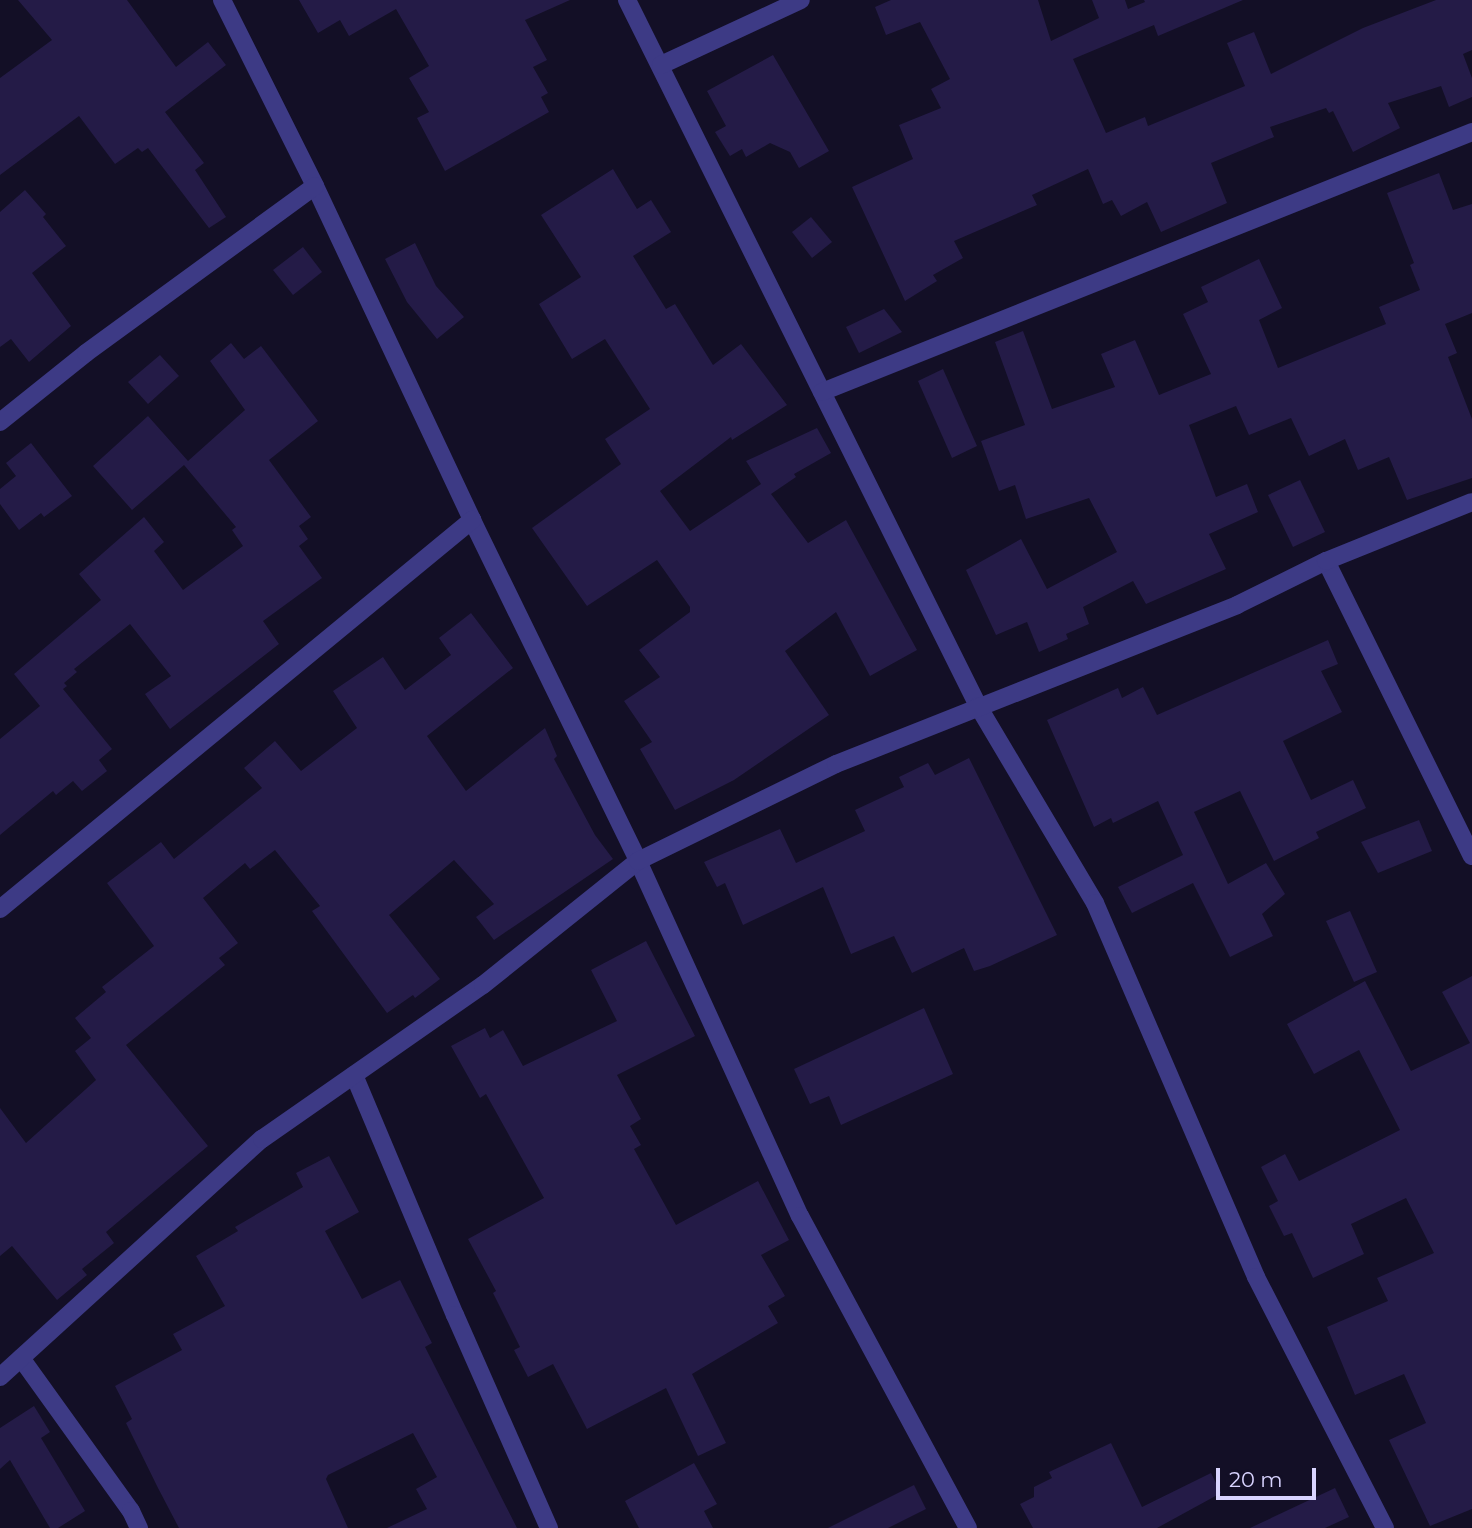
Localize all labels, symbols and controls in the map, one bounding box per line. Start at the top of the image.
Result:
scale bar [1220,1454,1320,1498]
text: 20 m [1229,1467,1283,1492]

